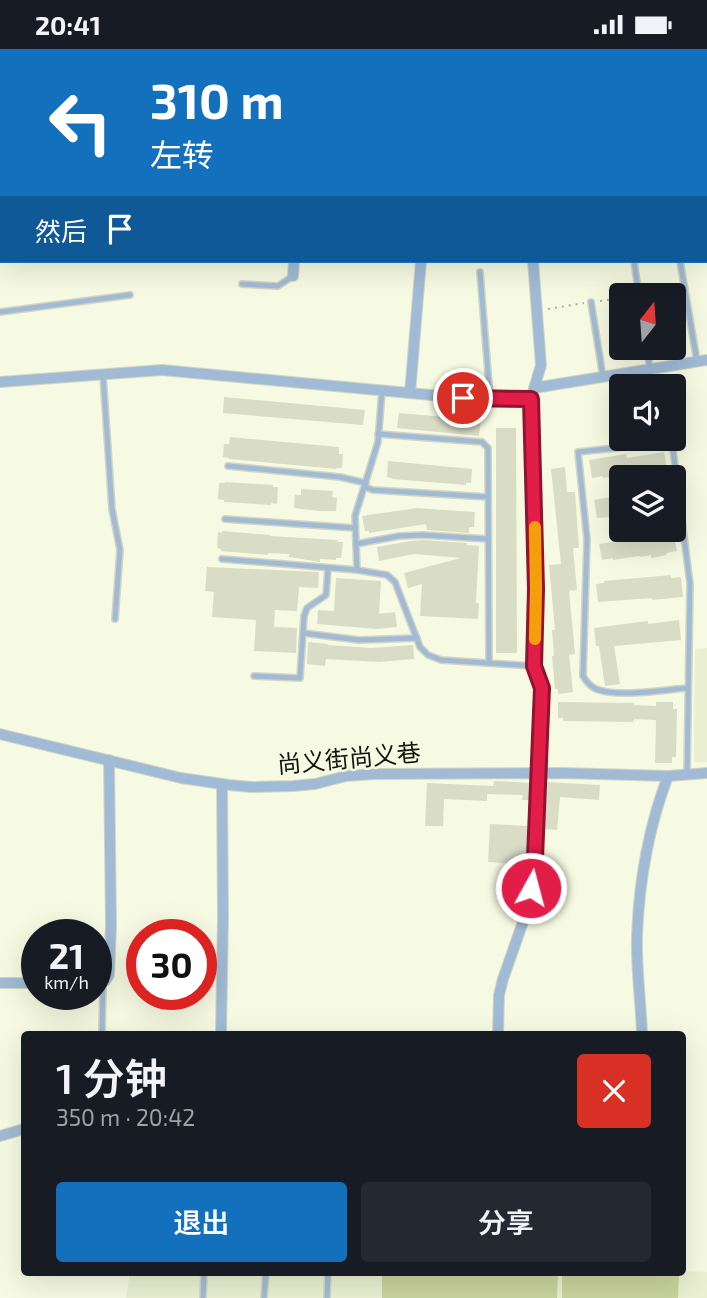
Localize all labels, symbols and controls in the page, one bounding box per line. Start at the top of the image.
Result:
text: 20:41 [35,9,101,40]
text: 310 m [150,70,284,129]
icon: left [35,77,126,168]
text: 左转 [150,135,214,173]
icon: arrive [101,210,139,248]
text: 然后 [35,215,87,246]
north arrow [609,283,686,361]
map controls [609,283,686,542]
pin [433,368,493,428]
button: sound [609,374,686,451]
icon: arrive [444,379,482,417]
button: layers [609,465,686,542]
street label: 尚义街尚义巷 [276,737,422,778]
position arrow [494,851,568,925]
speed limit sign: 30 [126,919,217,1010]
text: 21 [49,934,84,976]
text: km/h [44,971,89,993]
text: 1 分钟 [56,1052,167,1102]
button: close [577,1054,651,1128]
text: 350 m · 20:42 [56,1103,195,1131]
button: 退出 [56,1182,347,1262]
button: 分享 [361,1182,651,1262]

